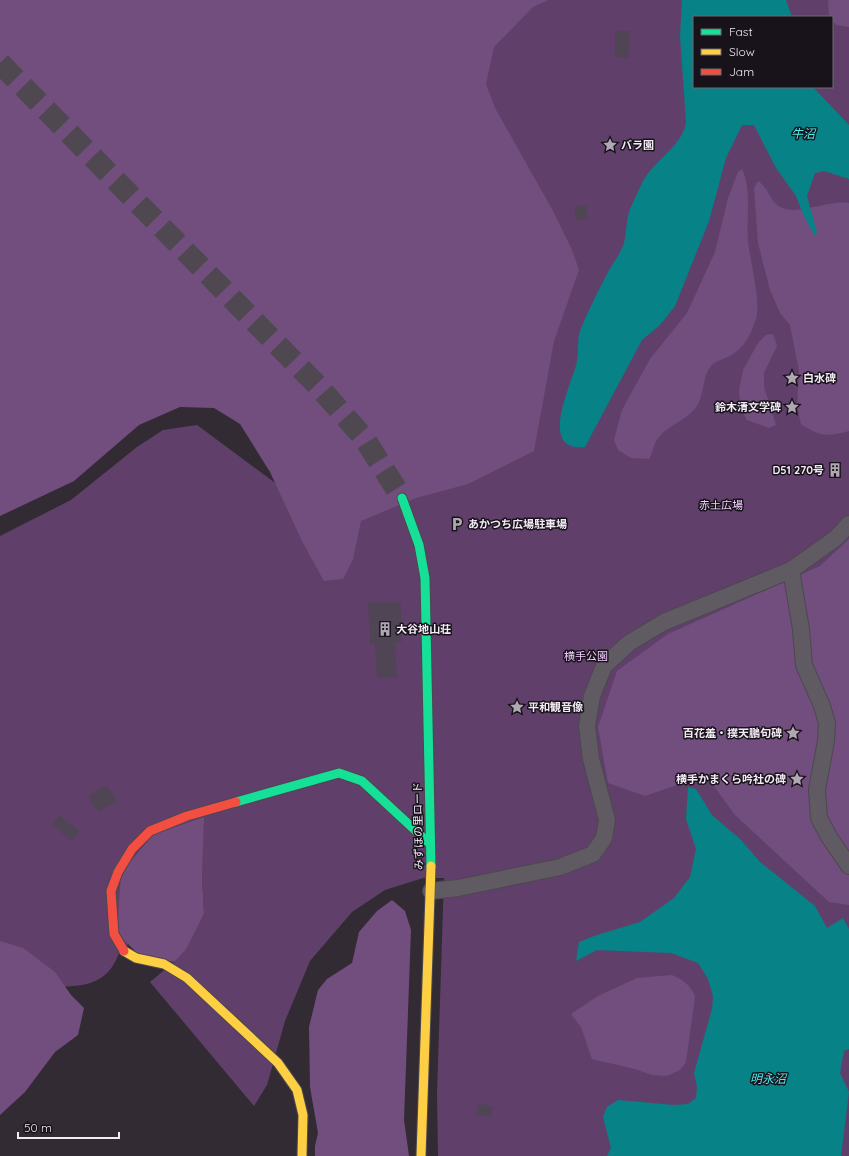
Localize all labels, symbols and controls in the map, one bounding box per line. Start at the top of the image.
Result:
legend [693,16,833,88]
text: Fast [729,24,753,39]
text: Slow [729,44,755,59]
text: Jam [729,64,754,79]
water label: 牛沼 [791,126,817,141]
place icon: バラ園 [602,137,618,153]
place label: バラ園 [621,138,654,152]
place icon: 白水碑 [784,370,800,386]
place label: 白水碑 [803,371,836,385]
place icon: 鈴木清文学碑 [784,399,800,415]
place label: 鈴木清文学碑 [715,400,781,414]
building icon: D51 270号 [827,462,843,478]
place label: D51 270号 [772,463,824,477]
park label: 赤土広場 [699,498,743,512]
parking icon: あかつち広場駐車場 [449,516,465,532]
place label: あかつち広場駐車場 [468,517,567,531]
building icon: 大谷地山荘 [377,621,393,637]
place label: 大谷地山荘 [396,622,451,636]
park label: 横手公園 [564,649,608,663]
place icon: 平和観音像 [509,699,525,715]
place label: 平和観音像 [528,700,583,714]
place icon: 百花羞・撲天鵬句碑 [785,725,801,741]
place label: 百花羞・撲天鵬句碑 [683,726,782,740]
place icon: 横手かまくら吟社の碑 [789,771,805,787]
place label: 横手かまくら吟社の碑 [676,772,786,786]
street label: みずほの里ロード [410,782,426,870]
water label: 明永沼 [750,1071,788,1086]
scale bar [18,1114,119,1140]
text: 50 m [24,1120,52,1135]

